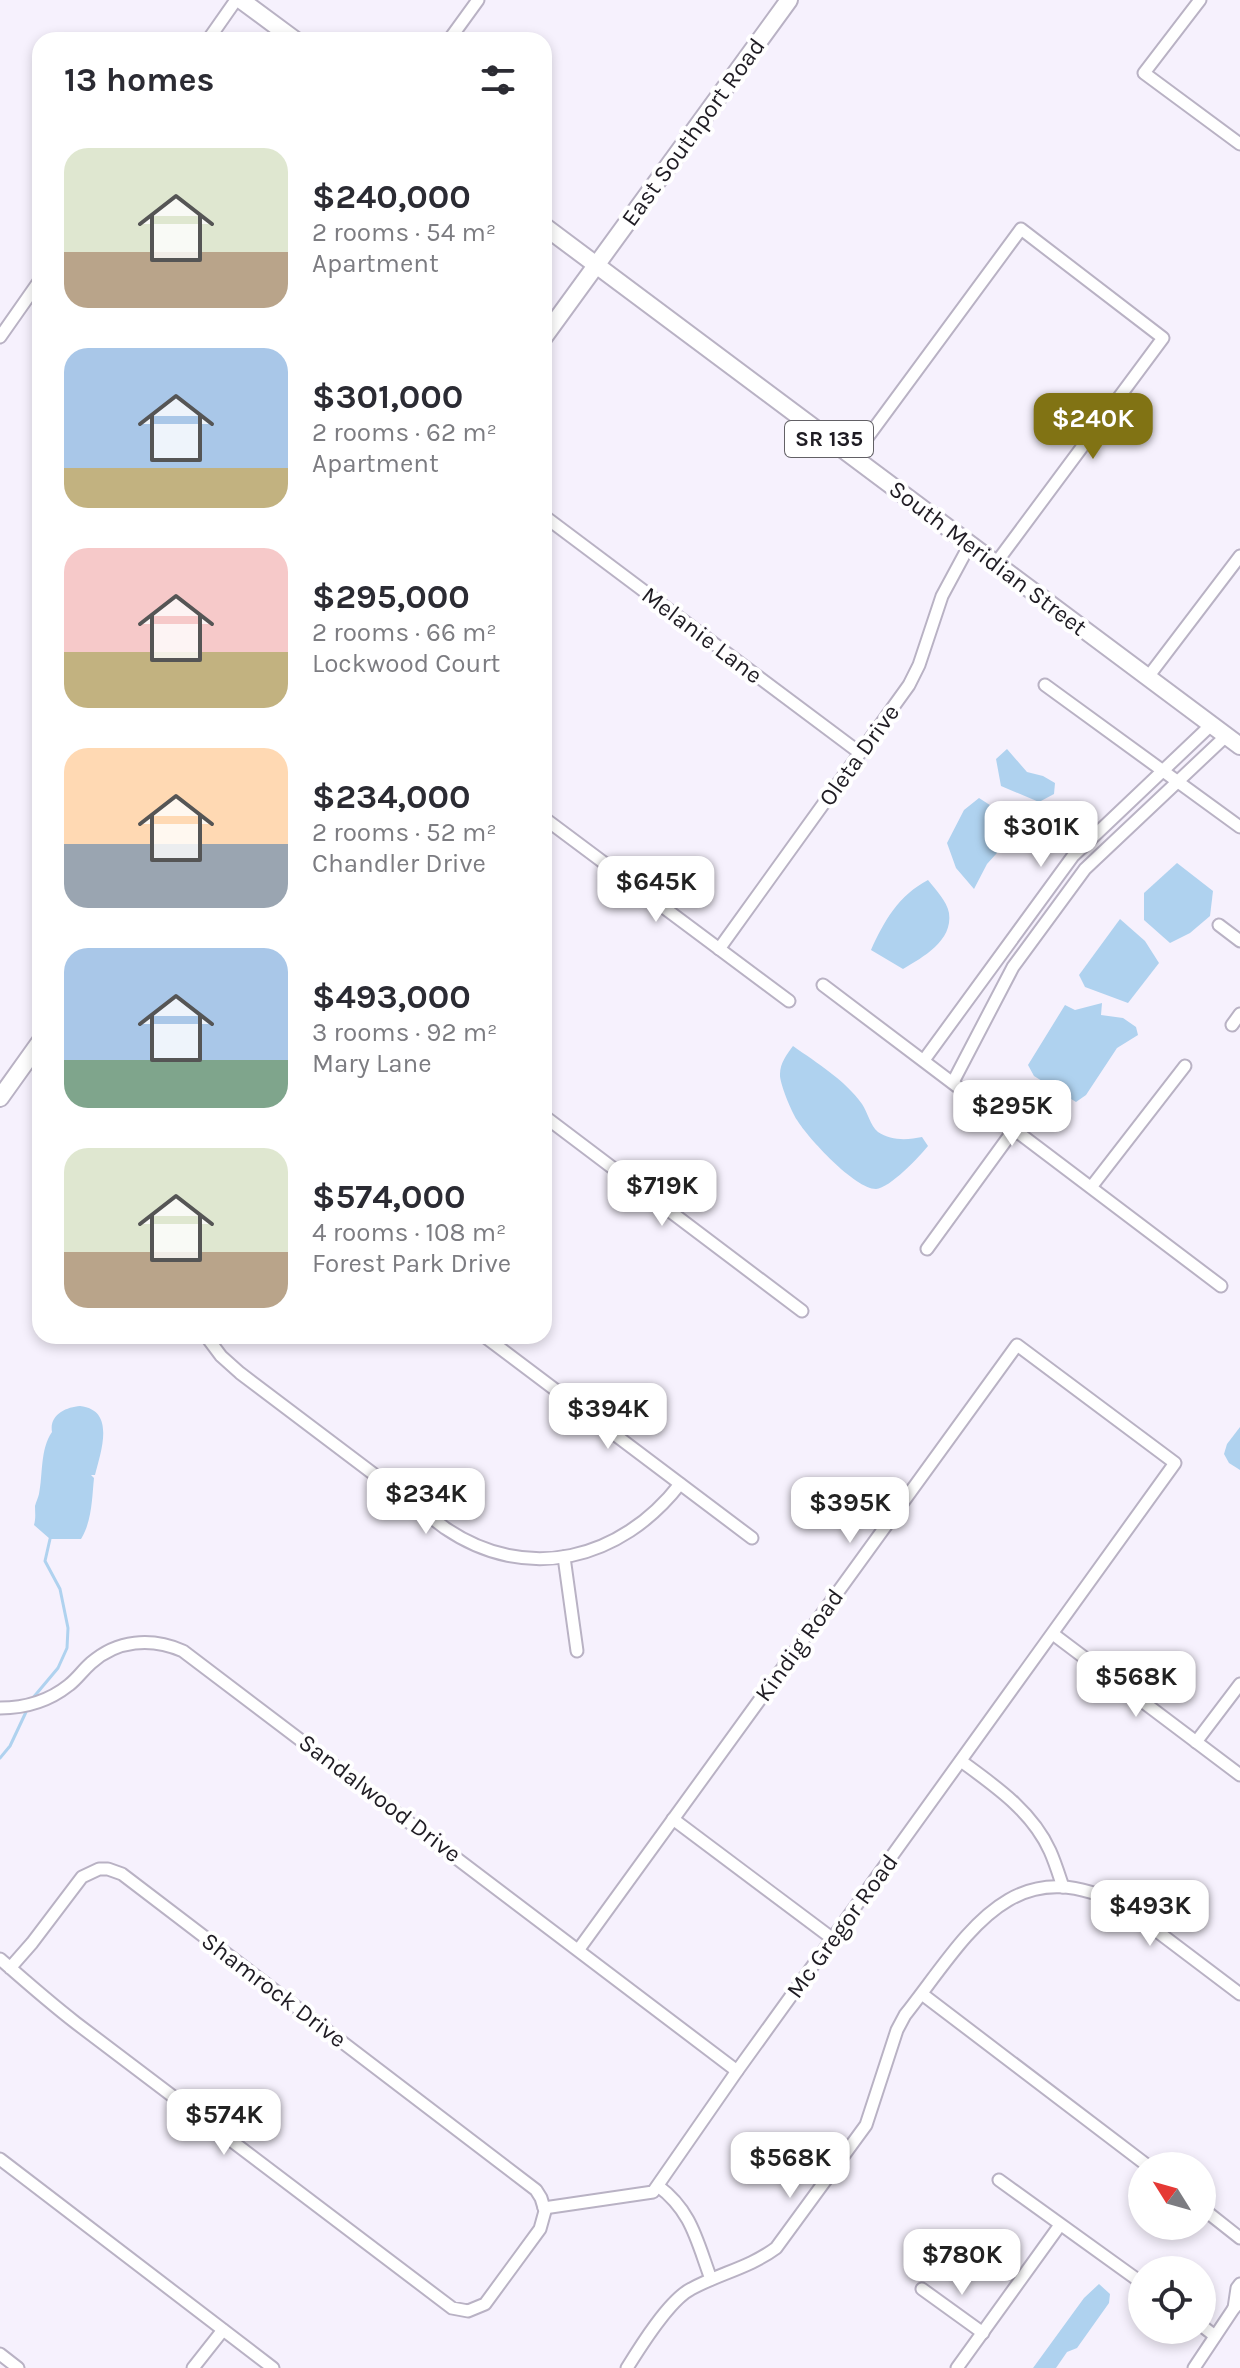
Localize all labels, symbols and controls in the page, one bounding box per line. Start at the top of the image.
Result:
street label: East Southport Road [615,33,771,231]
icon: filters [476,58,520,102]
text: 13 homes [64,60,215,100]
text: $240,000 [312,177,471,217]
icon: home [128,180,224,276]
text: 2 rooms · 54 m² [312,217,496,248]
text: Apartment [312,248,439,279]
text: $301,000 [312,377,463,417]
icon: home [128,380,224,476]
pin: $240K [1037,393,1149,461]
text: $240K [1052,403,1134,434]
text: 2 rooms · 62 m² [312,417,497,448]
road number: SR 135 [785,421,873,457]
text: Apartment [312,448,439,479]
street label: South Meridian Street [884,474,1092,642]
text: $295,000 [312,577,470,617]
icon: home [128,580,224,676]
street label: Melanie Lane [636,581,768,689]
text: 2 rooms · 66 m² [312,617,497,648]
text: Lockwood Court [312,648,500,679]
street label: Oleta Drive [813,699,905,811]
text: $234,000 [312,777,471,817]
icon: home [128,780,224,876]
pin: $301K [985,801,1097,869]
text: $301K [1003,811,1079,842]
text: 2 rooms · 52 m² [312,817,497,848]
text: Chandler Drive [312,848,486,879]
pin: $645K [600,856,712,924]
text: $645K [615,866,697,897]
text: $493,000 [312,977,471,1017]
icon: home [128,980,224,1076]
text: 3 rooms · 92 m² [312,1017,497,1048]
text: Mary Lane [312,1048,432,1079]
pin: $295K [956,1080,1068,1148]
text: $295K [971,1090,1053,1121]
pin: $719K [606,1160,718,1228]
text: $719K [626,1170,698,1201]
text: $574,000 [312,1177,465,1217]
icon: home [128,1180,224,1276]
text: 4 rooms · 108 m² [312,1217,506,1248]
text: Forest Park Drive [312,1248,511,1279]
pin: $394K [552,1383,664,1451]
text: $394K [567,1393,649,1424]
pin: $234K [370,1468,482,1536]
pin: $395K [794,1477,906,1545]
text: $234K [385,1478,467,1509]
text: $395K [809,1487,891,1518]
street label: Kindig Road [749,1583,849,1707]
pin: $568K [1080,1651,1192,1719]
text: $568K [1095,1661,1177,1692]
street label: Sandalwood Drive [293,1728,467,1868]
street label: Mc Gregor Road [780,1849,904,2003]
pin: $493K [1094,1880,1206,1948]
text: $493K [1109,1890,1191,1921]
street label: Shamrock Drive [196,1926,352,2054]
pin: $574K [168,2089,280,2157]
text: $574K [185,2099,263,2130]
pin: $568K [734,2132,846,2200]
text: $568K [749,2142,831,2173]
north arrow [1128,2152,1216,2240]
map controls [1128,2152,1216,2344]
pin: $780K [906,2229,1018,2297]
text: $780K [921,2239,1003,2270]
button: locate [1128,2256,1216,2344]

